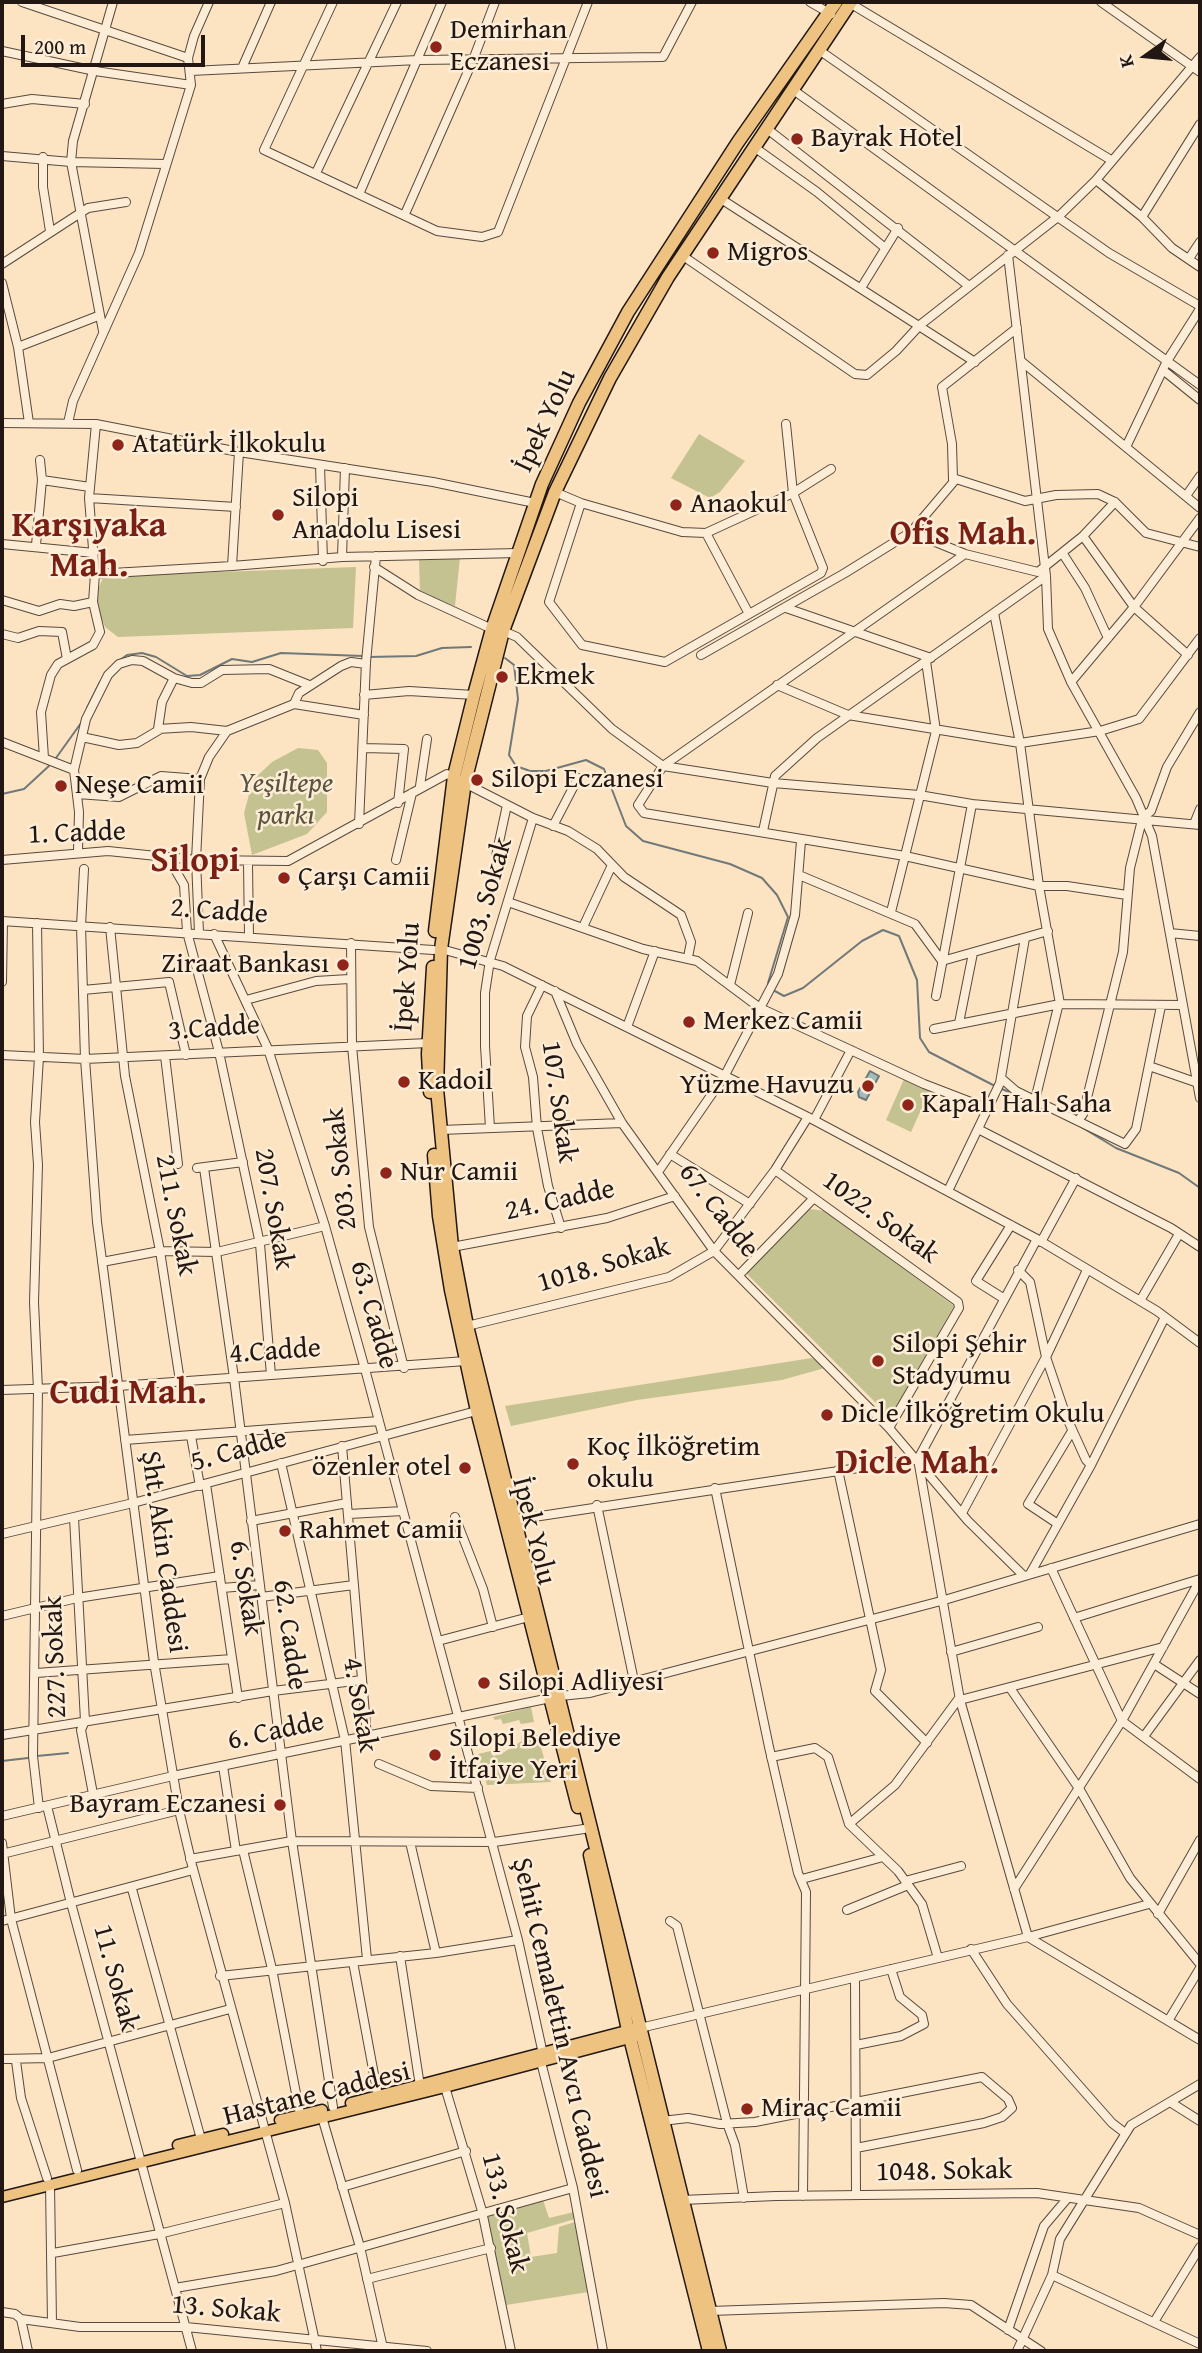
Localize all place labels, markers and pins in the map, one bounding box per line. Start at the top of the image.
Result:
place label: Demirhan Eczanesi [450,14,567,80]
marker: Demirhan Eczanesi [428,39,444,55]
place label: Bayrak Hotel [811,122,963,156]
marker: Bayrak Hotel [789,131,805,147]
place label: Migros [727,236,808,270]
marker: Migros [705,245,721,261]
place label: Atatürk İlkokulu [132,428,326,462]
marker: Atatürk İlkokulu [110,437,126,453]
place label: Silopi Anadolu Lisesi [292,482,461,548]
place label: Anaokul [690,488,787,522]
marker: Anaokul [668,497,684,513]
marker: Silopi Anadolu Lisesi [270,507,286,523]
place label: Ekmek [516,660,595,694]
marker: Ekmek [494,669,510,685]
place label: Silopi Eczanesi [491,763,664,797]
place label: Neşe Camii [75,769,204,803]
marker: Silopi Eczanesi [469,772,485,788]
marker: Neşe Camii [53,778,69,794]
place label: Çarşı Camii [298,861,430,895]
marker: Çarşı Camii [276,870,292,886]
place label: Ziraat Bankası [161,948,329,982]
marker: Ziraat Bankası [335,957,351,973]
place label: Merkez Camii [703,1005,863,1039]
marker: Merkez Camii [681,1014,697,1030]
place label: Kadoil [418,1065,493,1099]
place label: Yüzme Havuzu [680,1069,854,1103]
marker: Kadoil [396,1074,412,1090]
marker: Yüzme Havuzu [860,1078,876,1094]
place label: Kapalı Halı Saha [922,1088,1112,1122]
marker: Kapalı Halı Saha [900,1097,916,1113]
place label: Nur Camii [400,1156,518,1190]
marker: Nur Camii [378,1165,394,1181]
place label: Silopi Şehir Stadyumu [892,1328,1027,1394]
marker: Silopi Şehir Stadyumu [870,1353,886,1369]
place label: Dicle İlköğretim Okulu [841,1398,1104,1432]
marker: Dicle İlköğretim Okulu [819,1407,835,1423]
place label: Koç İlköğretim okulu [587,1431,760,1497]
place label: özenler otel [312,1451,451,1485]
marker: Koç İlköğretim okulu [565,1456,581,1472]
marker: özenler otel [457,1460,473,1476]
place label: Rahmet Camii [299,1514,463,1548]
marker: Rahmet Camii [277,1523,293,1539]
place label: Silopi Adliyesi [498,1666,664,1700]
marker: Silopi Adliyesi [476,1675,492,1691]
place label: Silopi Belediye İtfaiye Yeri [449,1722,621,1788]
marker: Silopi Belediye İtfaiye Yeri [427,1747,443,1763]
place label: Bayram Eczanesi [70,1788,266,1822]
marker: Bayram Eczanesi [272,1797,288,1813]
place label: Miraç Camii [761,2092,902,2126]
marker: Miraç Camii [739,2101,755,2117]

